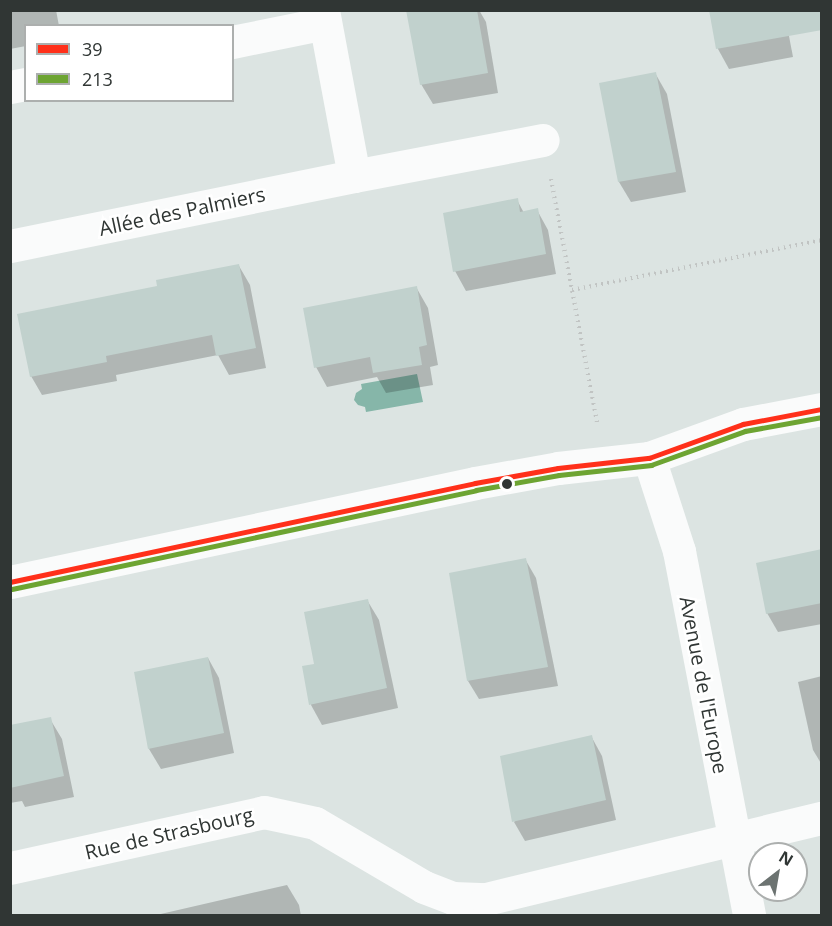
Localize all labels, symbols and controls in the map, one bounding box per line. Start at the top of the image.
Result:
legend [24,24,234,102]
text: 39 [82,37,103,61]
text: 213 [82,67,113,91]
street label: Allée des Palmiers [97,182,267,240]
unlabelled marker [501,478,513,490]
street label: Avenue de l'Europe [675,594,733,776]
street label: Rue de Strasbourg [82,802,256,864]
north arrow [748,842,808,902]
text: N [775,846,797,871]

